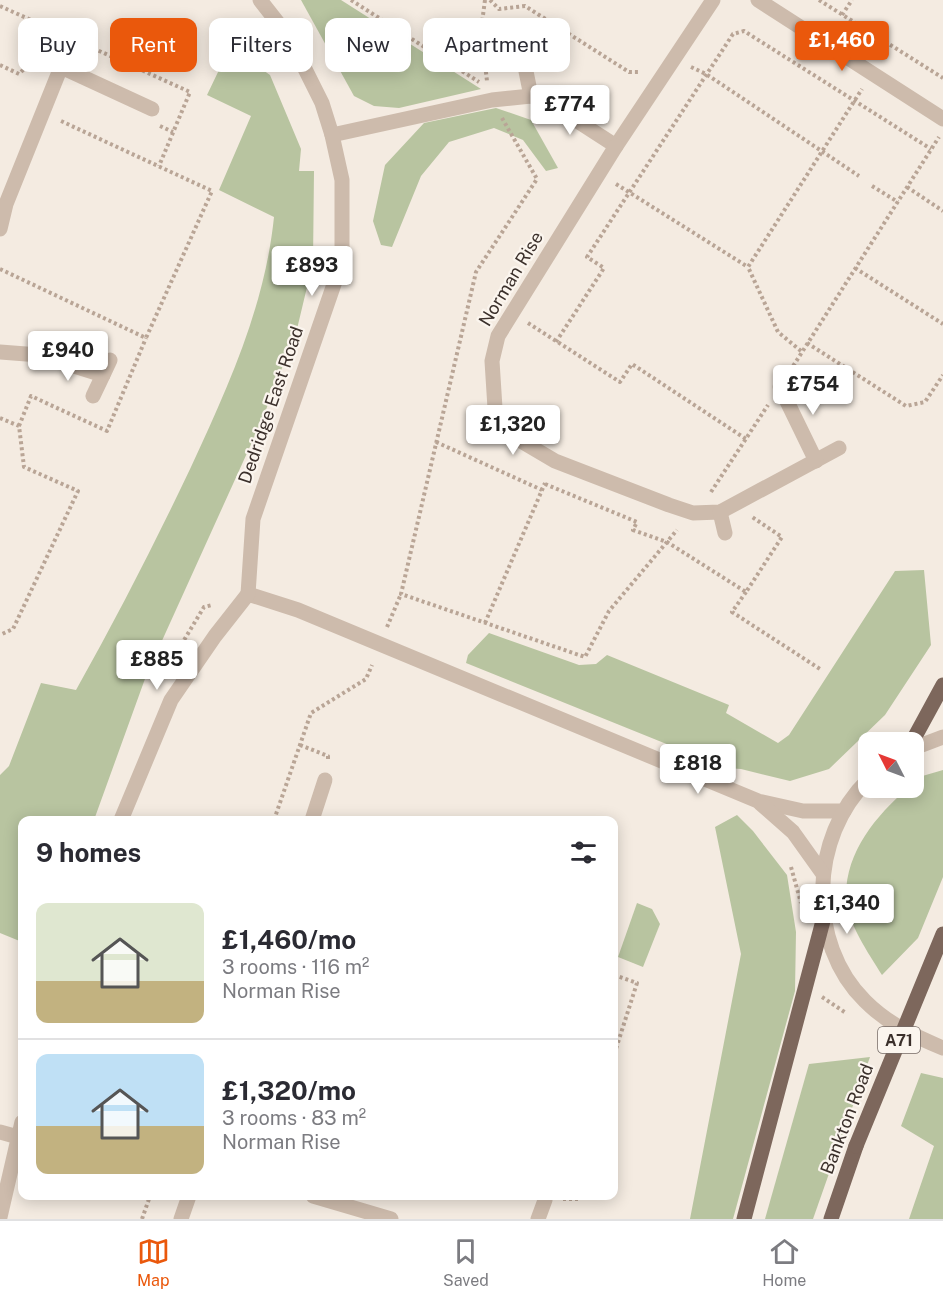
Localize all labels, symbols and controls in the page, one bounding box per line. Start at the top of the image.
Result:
chip: Buy [18,18,98,72]
chip: Rent [110,18,197,72]
chip: Filters [209,18,313,72]
chip: New [325,18,411,72]
chip: Apartment [423,18,570,72]
pin: £1,460 [793,21,891,72]
text: £1,460 [809,28,875,52]
pin: £774 [534,85,606,136]
text: £774 [545,92,596,116]
street label: Norman Rise [474,228,547,330]
pin: £893 [276,246,348,297]
text: £893 [286,253,338,277]
street label: Dedridge East Road [234,323,307,486]
pin: £940 [32,331,104,382]
text: £940 [42,338,94,362]
pin: £754 [777,365,849,416]
text: £754 [787,372,839,396]
pin: £1,320 [464,405,562,456]
text: £1,320 [480,412,546,436]
pin: £885 [121,640,193,691]
text: £885 [130,647,184,671]
north arrow [858,732,924,798]
map controls [858,732,924,798]
pin: £818 [662,744,734,795]
text: £818 [674,751,722,775]
icon: filters [567,836,600,869]
text: 9 homes [36,837,141,868]
pin: £1,340 [798,884,896,935]
text: £1,340 [814,891,880,915]
text: £1,460/mo [222,924,356,955]
icon: home [84,927,156,999]
text: 3 rooms · 116 m² [222,955,369,979]
text: Norman Rise [222,979,341,1003]
road number: A71 [878,1027,920,1053]
street label: Bankton Road [816,1061,877,1177]
text: £1,320/mo [222,1075,356,1106]
icon: home [84,1078,156,1150]
text: 3 rooms · 83 m² [222,1106,366,1130]
text: Norman Rise [222,1130,341,1154]
tab: Map [137,1235,170,1290]
tab: Saved [443,1235,489,1290]
tab: Home [762,1235,806,1290]

